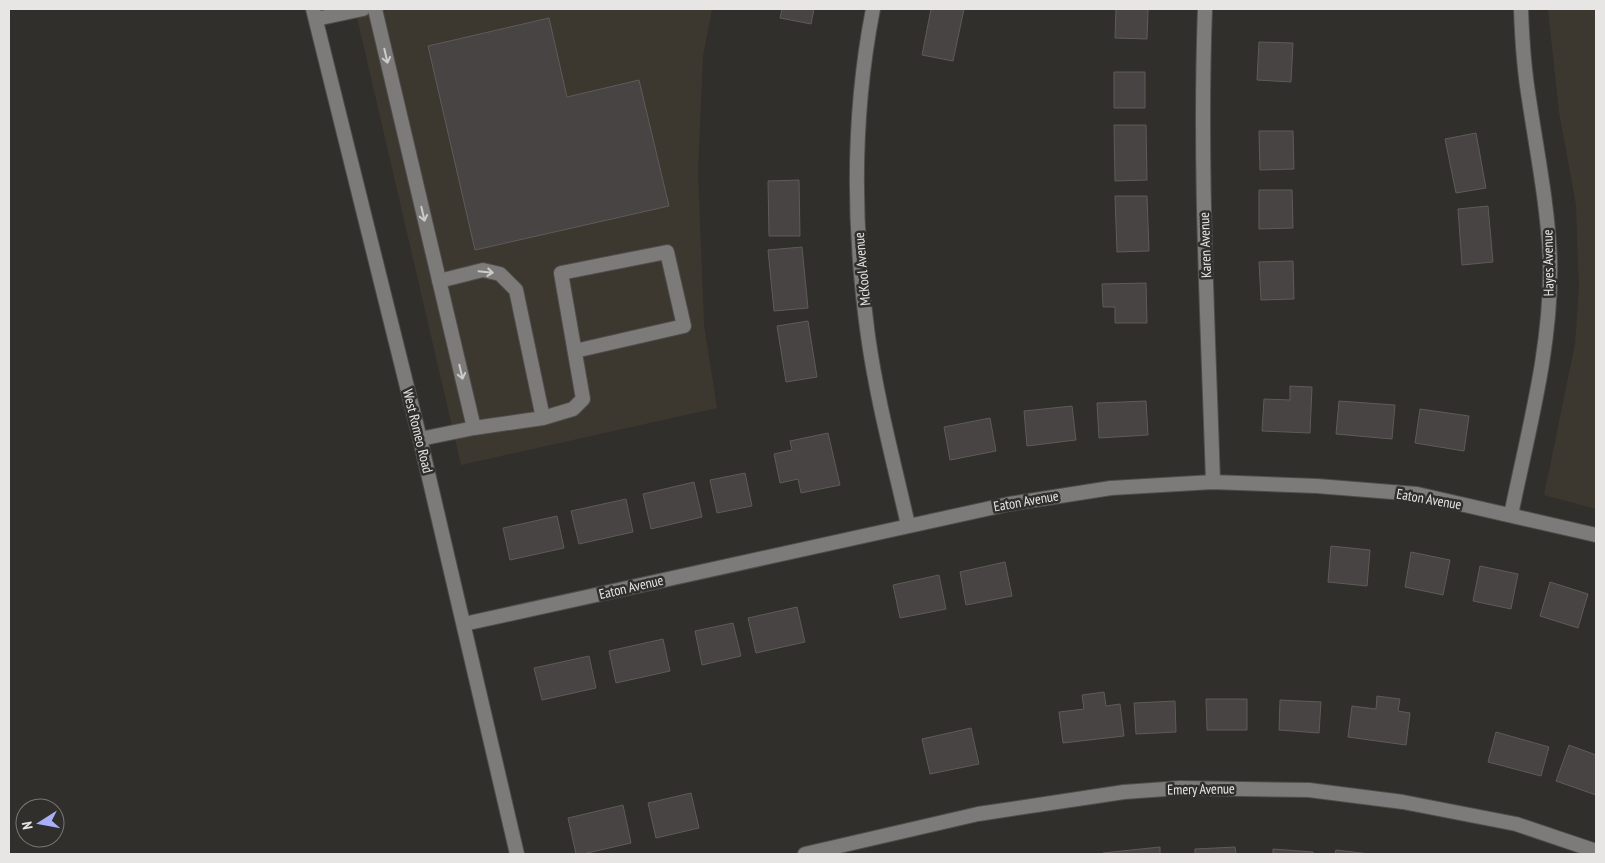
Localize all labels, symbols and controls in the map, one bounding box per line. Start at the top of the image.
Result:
one-way arrow [382,48,391,64]
one-way arrow [419,206,428,222]
street label: Karen Avenue [1195,212,1215,278]
street label: Hayes Avenue [1538,229,1558,297]
street label: McKool Avenue [850,231,874,306]
one-way arrow [478,267,494,277]
one-way arrow [457,364,466,380]
street label: West Romeo Road [399,387,437,475]
street label: Eaton Avenue [1395,484,1463,514]
street label: Eaton Avenue [992,486,1060,516]
street label: Eaton Avenue [597,571,665,603]
street label: Emery Avenue [1167,779,1235,799]
north arrow [15,798,65,848]
text: N [18,820,37,831]

